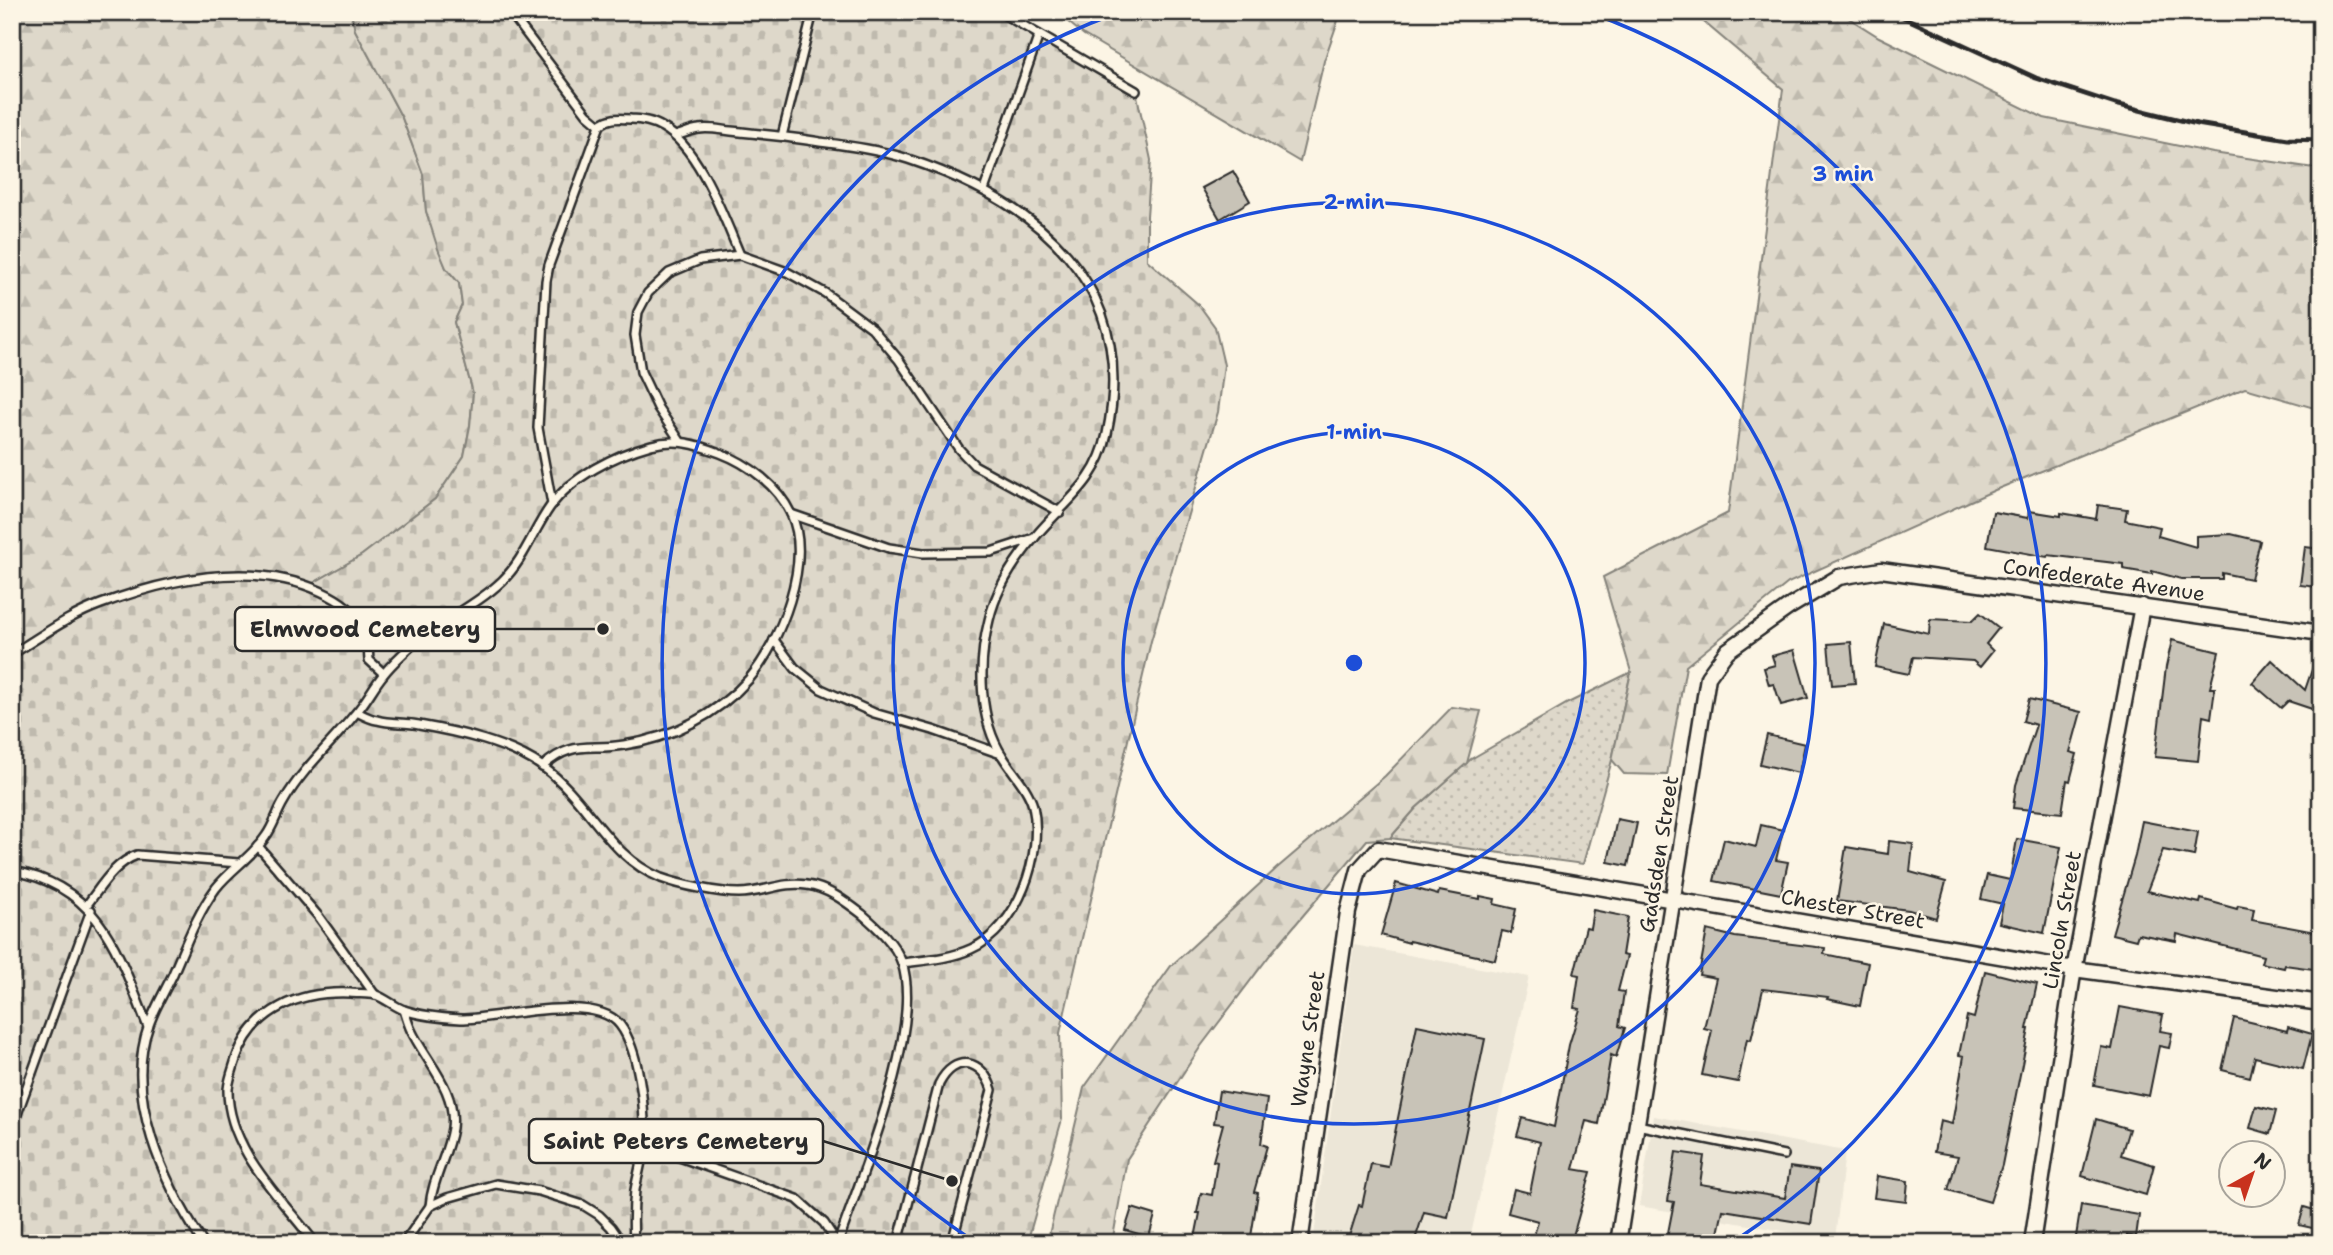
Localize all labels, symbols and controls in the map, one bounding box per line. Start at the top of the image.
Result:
text: 3 min [1812,160,1874,188]
text: 2 min [1323,188,1385,216]
text: 1 min [1326,418,1382,446]
street label: Confederate Avenue [2001,552,2207,608]
callout: Elmwood Cemetery [235,607,495,651]
text: Elmwood Cemetery [249,614,481,644]
centre of rings [1342,651,1366,675]
street label: Gadsden Street [1633,774,1685,934]
street label: Lincoln Street [2036,849,2088,991]
street label: Chester Street [1779,883,1927,935]
street label: Wayne Street [1285,969,1331,1109]
callout: Saint Peters Cemetery [529,1119,823,1163]
text: Saint Peters Cemetery [543,1126,809,1156]
north arrow [2218,1140,2288,1210]
text: N [2249,1147,2276,1176]

